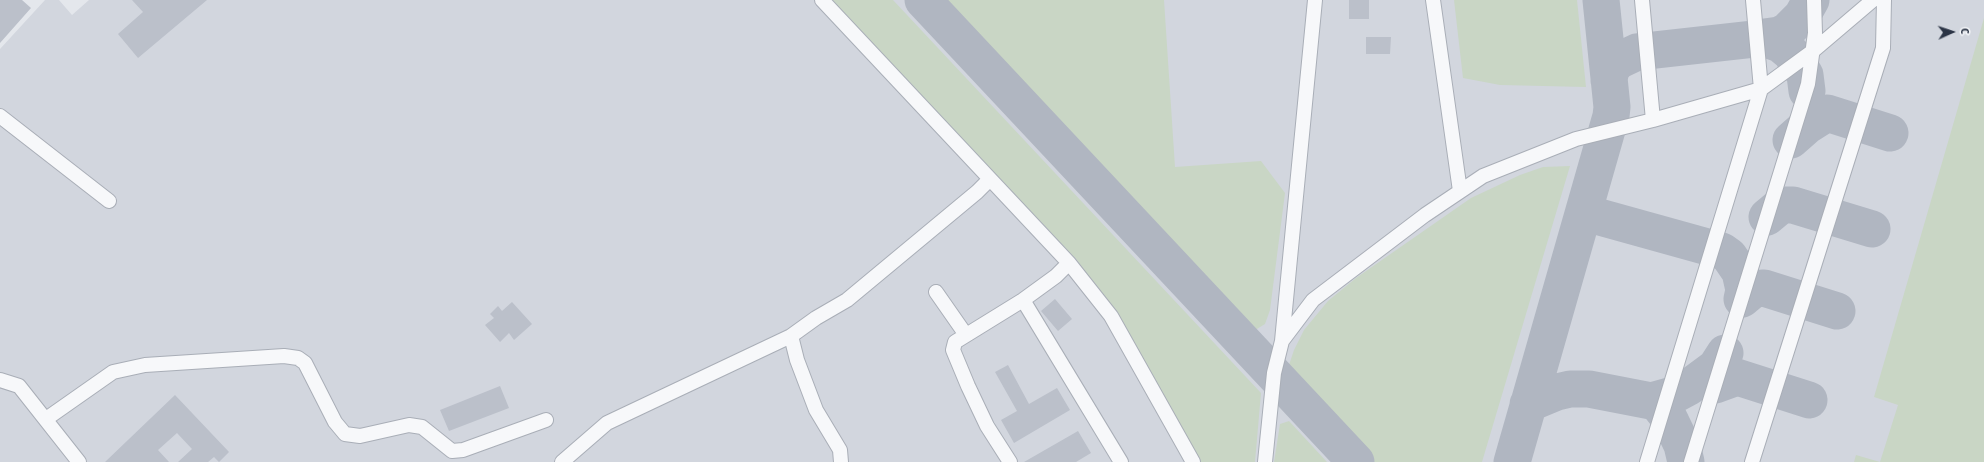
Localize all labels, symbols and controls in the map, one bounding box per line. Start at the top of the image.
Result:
north arrow [1932,12,1972,52]
text: С [1958,28,1971,35]

